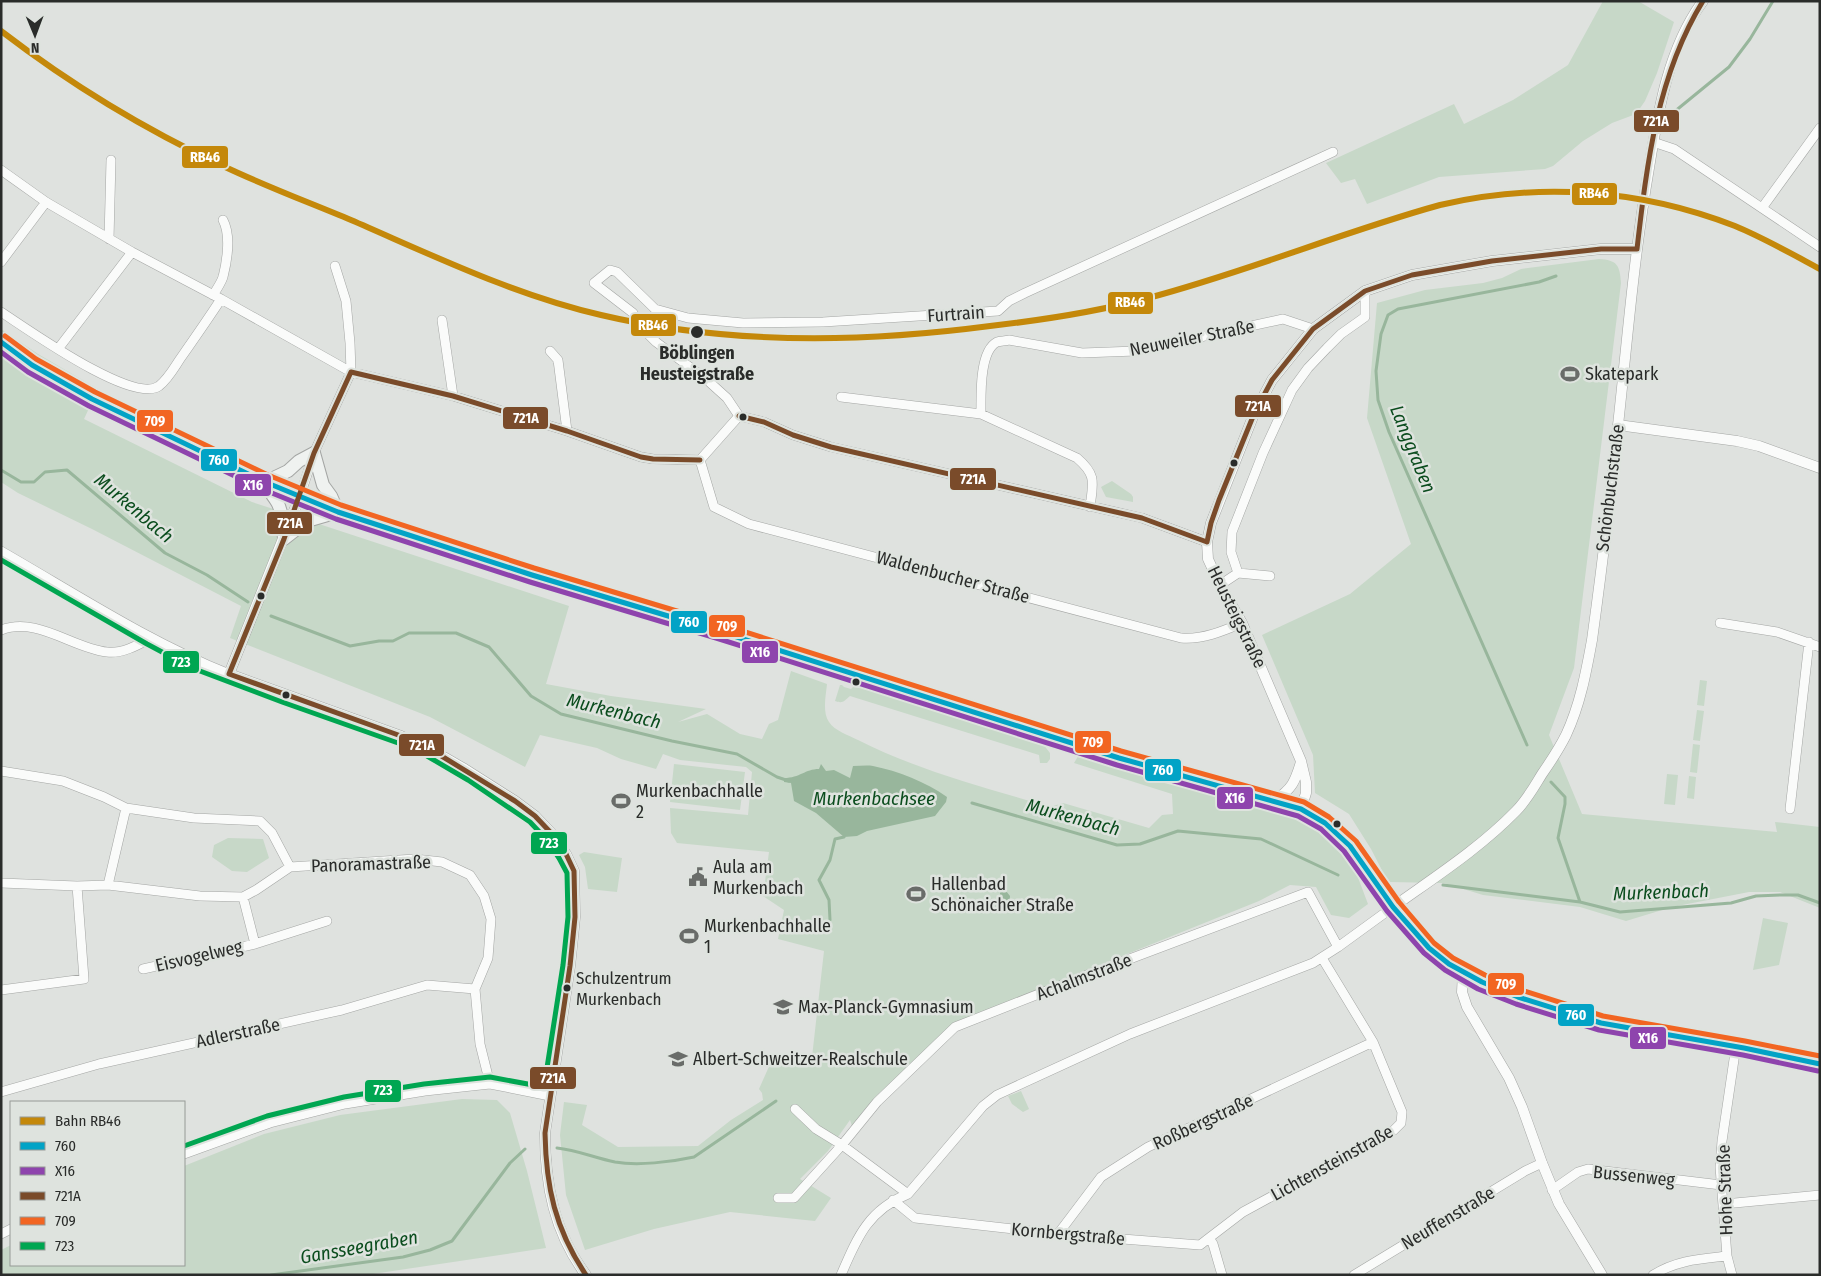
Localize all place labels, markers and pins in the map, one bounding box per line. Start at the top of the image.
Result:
marker: Böblingen Heusteigstraße [689,324,705,340]
place label: Böblingen Heusteigstraße [640,342,754,385]
sports icon: Skatepark [1559,363,1581,385]
place label: Skatepark [1585,363,1659,385]
unlabelled marker [738,412,748,422]
unlabelled marker [1229,458,1239,468]
unlabelled marker [256,591,266,601]
unlabelled marker [851,677,861,687]
unlabelled marker [281,690,291,700]
place label: Murkenbachhalle 2 [636,780,763,823]
sports icon: Murkenbachhalle 2 [610,790,632,812]
unlabelled marker [1332,819,1342,829]
place label: Aula am Murkenbach [713,856,804,899]
public building icon: Aula am Murkenbach [687,866,709,888]
place label: Hallenbad Schönaicher Straße [931,873,1074,916]
sports icon: Hallenbad Schönaicher Straße [905,883,927,905]
place label: Murkenbachhalle 1 [704,915,831,958]
sports icon: Murkenbachhalle 1 [678,925,700,947]
place label: Schulzentrum Murkenbach [576,968,672,1010]
marker: Schulzentrum Murkenbach [562,983,572,993]
school or university icon: Max-Planck-Gymnasium [772,996,794,1018]
place label: Max-Planck-Gymnasium [798,996,974,1018]
school or university icon: Albert-Schweitzer-Realschule [667,1048,689,1070]
place label: Albert-Schweitzer-Realschule [693,1048,908,1070]

